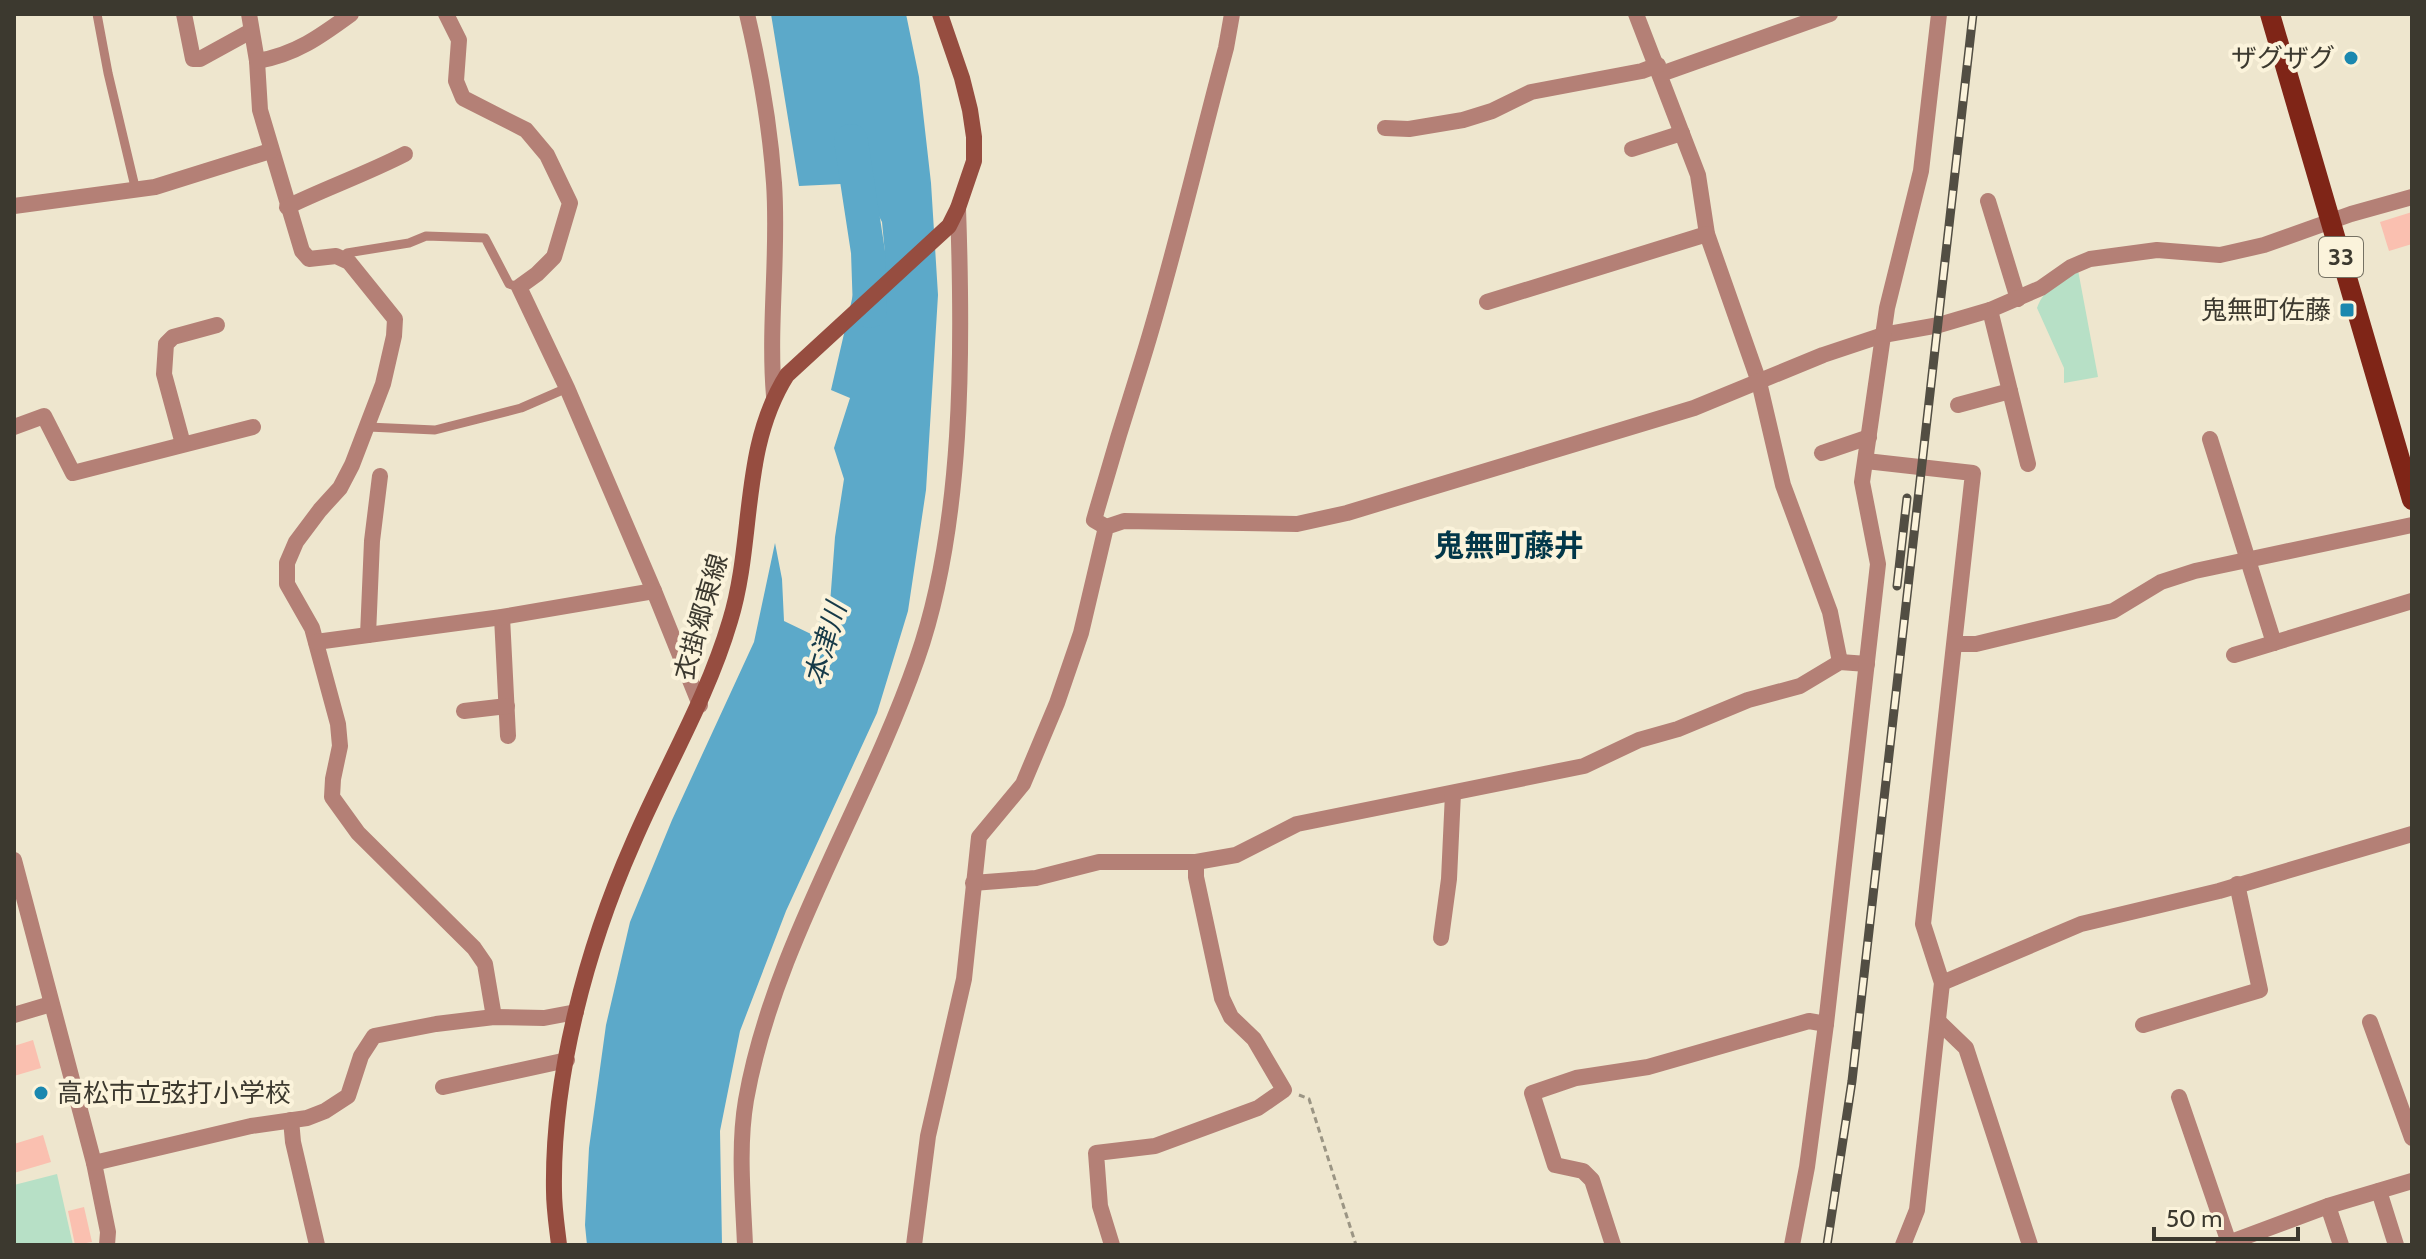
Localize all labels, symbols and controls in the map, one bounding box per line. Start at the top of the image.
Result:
place label: ザグザグ [2231,42,2335,74]
marker: ザグザグ [2342,49,2360,67]
road number: 33 [2319,237,2363,277]
place label: 鬼無町佐藤 [2201,294,2331,326]
marker: 鬼無町佐藤 [2338,301,2356,319]
district label: 鬼無町藤井 [1434,527,1584,564]
street label: 衣掛郷東線 [668,550,734,684]
water label: 本津川 [797,596,854,689]
place label: 高松市立弦打小学校 [57,1077,291,1109]
marker: 高松市立弦打小学校 [32,1084,50,1102]
scale bar [2154,1191,2298,1241]
text: 50 m [2166,1204,2222,1233]

